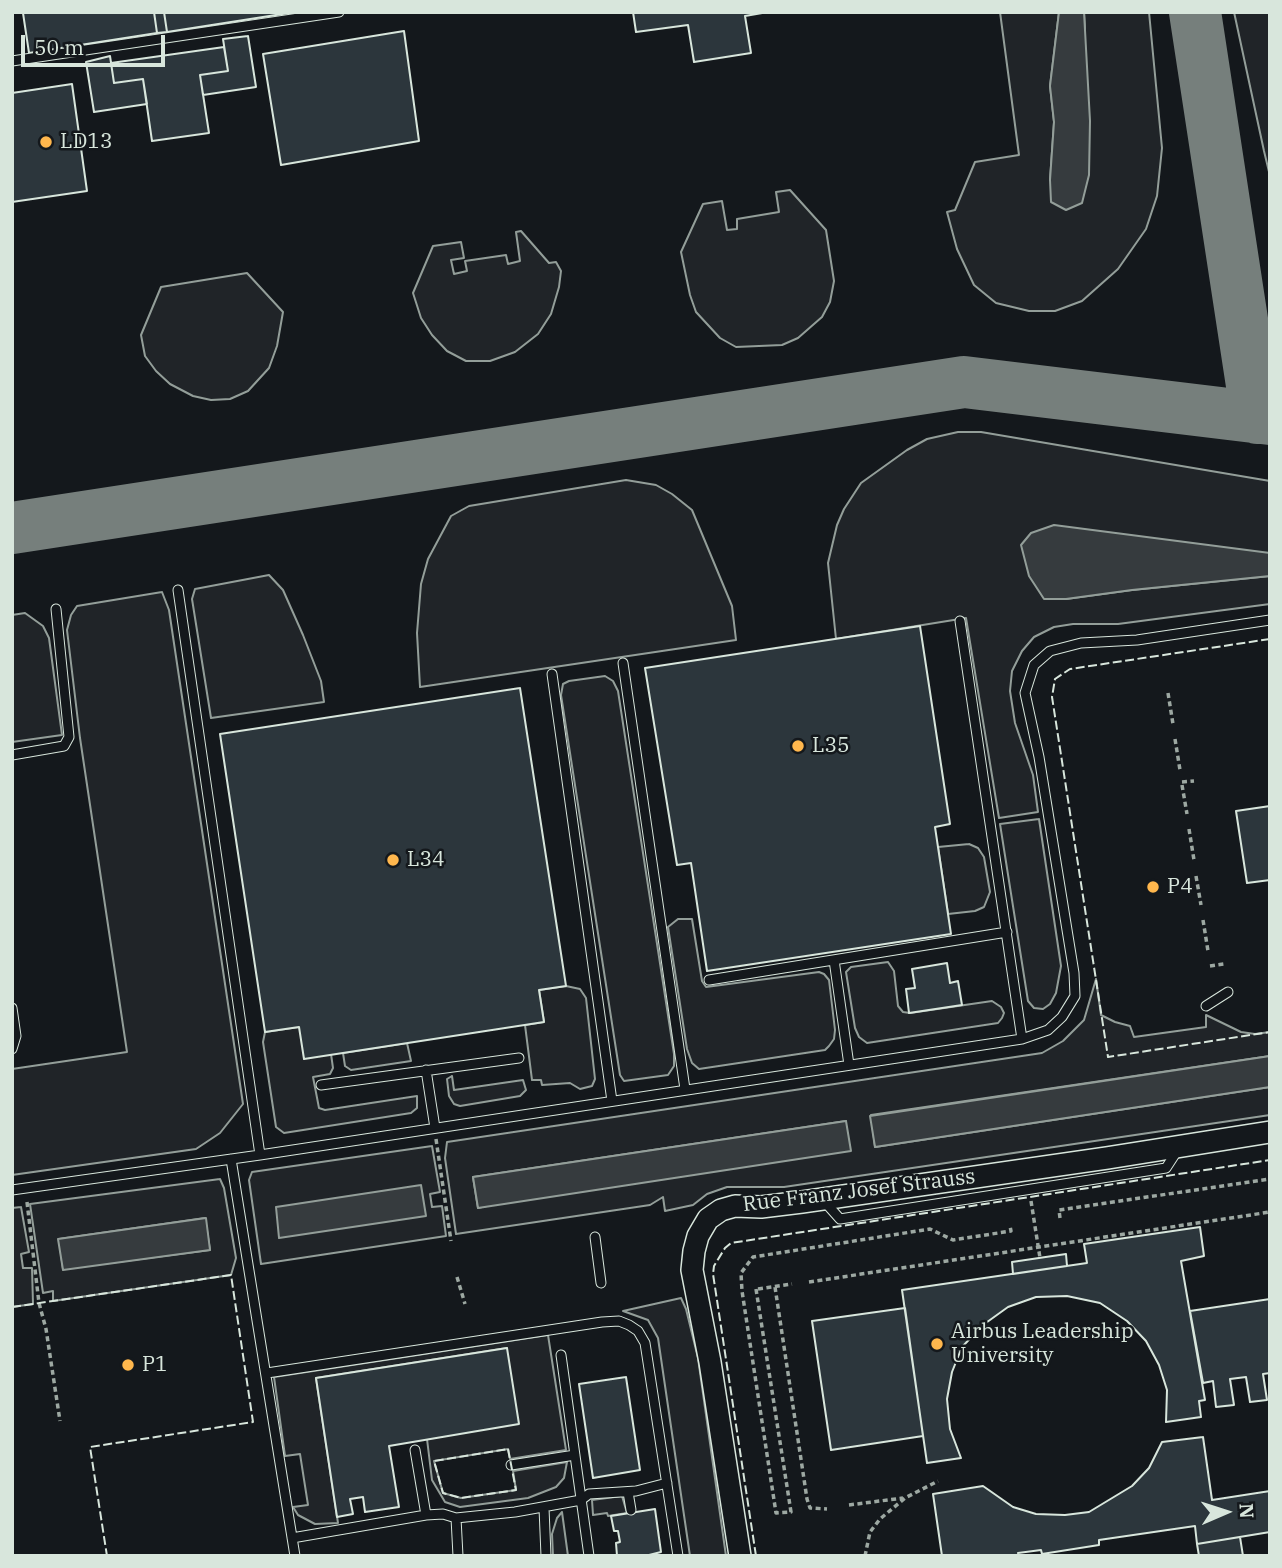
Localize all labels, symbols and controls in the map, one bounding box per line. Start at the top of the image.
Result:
scale bar [24,21,168,65]
text: 50 m [34,33,84,61]
place label: LD13 [60,129,112,155]
marker: LD13 [38,134,54,150]
place label: L35 [812,733,850,759]
marker: L35 [790,738,806,754]
place label: L34 [407,847,445,873]
marker: L34 [385,852,401,868]
place label: P4 [1167,874,1193,900]
marker: P4 [1145,879,1161,895]
street label: Rue Franz Josef Strauss [741,1164,977,1218]
place label: Airbus Leadership University [951,1319,1134,1369]
marker: Airbus Leadership University [929,1336,945,1352]
place label: P1 [142,1352,168,1378]
marker: P1 [120,1357,136,1373]
north arrow [1191,1477,1261,1547]
text: N [1235,1503,1259,1519]

